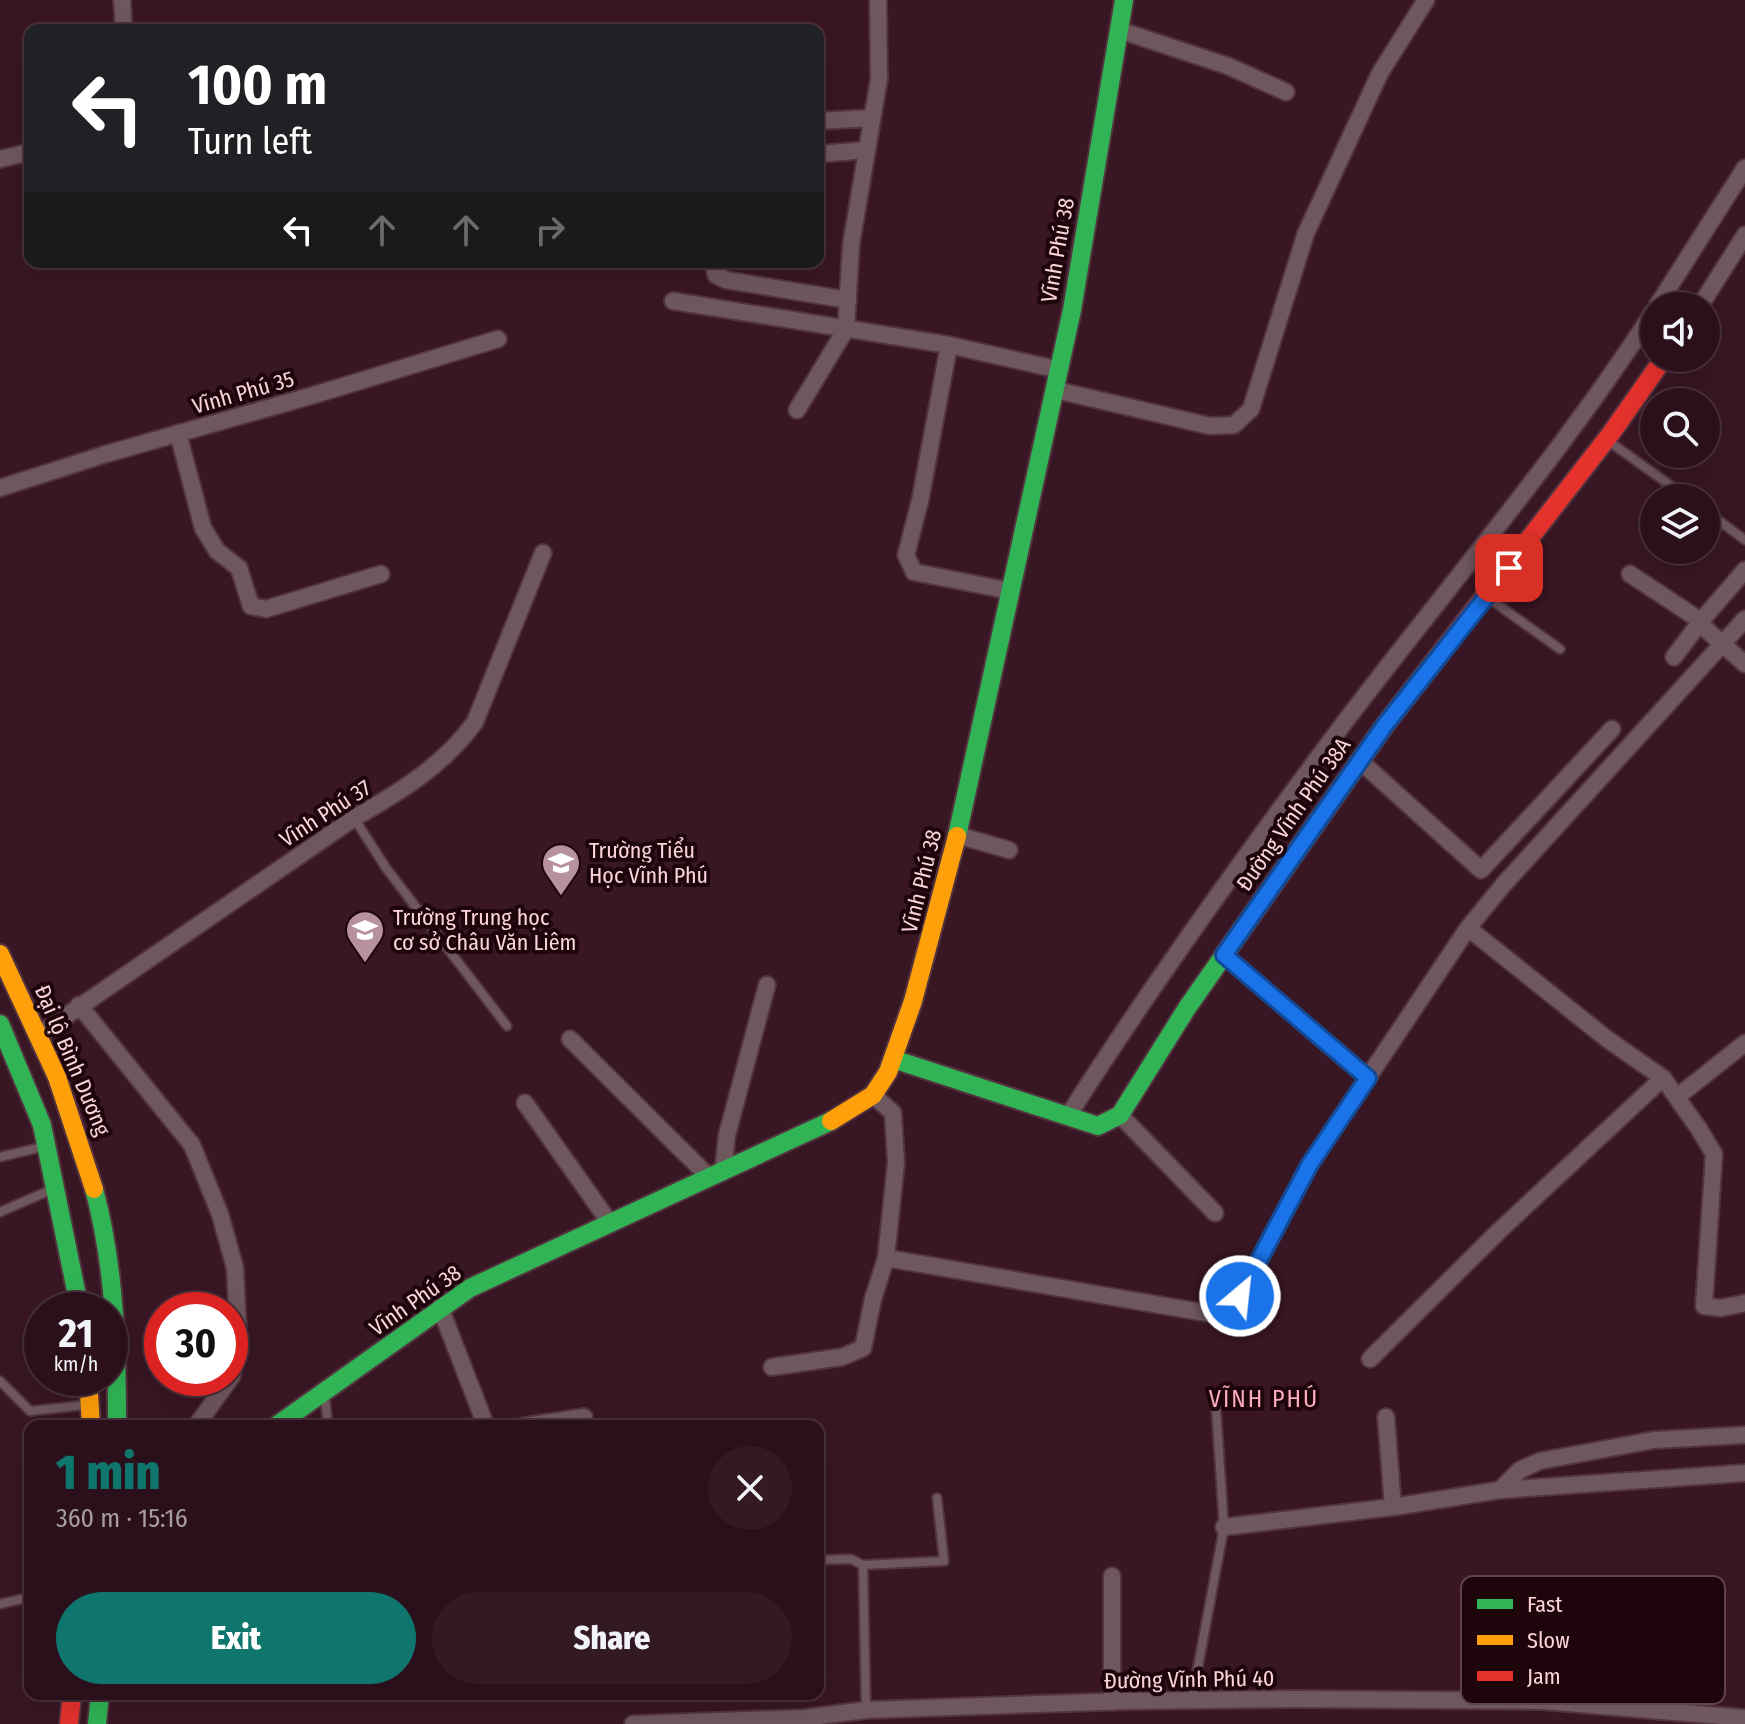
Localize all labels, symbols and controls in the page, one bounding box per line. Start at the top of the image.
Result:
text: 100 m [188,52,327,119]
icon: left [56,56,160,160]
text: Turn left [188,120,312,164]
street label: Vĩnh Phú 38 [1035,196,1080,304]
icon: left [276,208,320,252]
icon: ahead [360,208,404,252]
icon: ahead [444,208,488,252]
icon: right [528,208,572,252]
map controls [1640,292,1720,564]
button: sound [1640,292,1720,372]
street label: Vĩnh Phú 35 [189,365,297,420]
button: search [1640,388,1720,468]
button: layers [1640,484,1720,564]
pin [1475,534,1543,602]
icon: arrive [1487,546,1531,590]
street label: Đường Vĩnh Phú 38A [1230,732,1357,896]
street label: Vĩnh Phú 37 [275,774,376,853]
street label: Vĩnh Phú 38 [896,827,947,936]
place label: Trường Tiểu Học Vĩnh Phú [589,836,708,889]
school or university icon: Trường Tiểu Học Vĩnh Phú [540,842,582,897]
place label: Trường Trung học cơ sở Châu Văn Liêm [393,904,577,956]
school or university icon: Trường Trung học cơ sở Châu Văn Liêm [344,909,386,964]
street label: Đại lộ Bình Dương [29,981,117,1140]
position arrow [1198,1254,1282,1338]
street label: Vĩnh Phú 38 [364,1259,466,1342]
speed limit sign: 30 [144,1292,248,1396]
text: 21 [59,1310,93,1358]
text: km/h [54,1352,98,1376]
district label: VĨNH PHÚ [1209,1384,1319,1413]
text: 1 min [56,1444,160,1502]
button: close [708,1446,792,1530]
text: 360 m · 15:16 [56,1503,188,1534]
legend [1461,1576,1725,1704]
text: Fast [1527,1591,1563,1618]
button: Exit [56,1592,416,1684]
button: Share [432,1592,792,1684]
text: Slow [1527,1627,1570,1654]
text: Jam [1527,1663,1561,1690]
street label: Đường Vĩnh Phú 40 [1104,1665,1275,1694]

